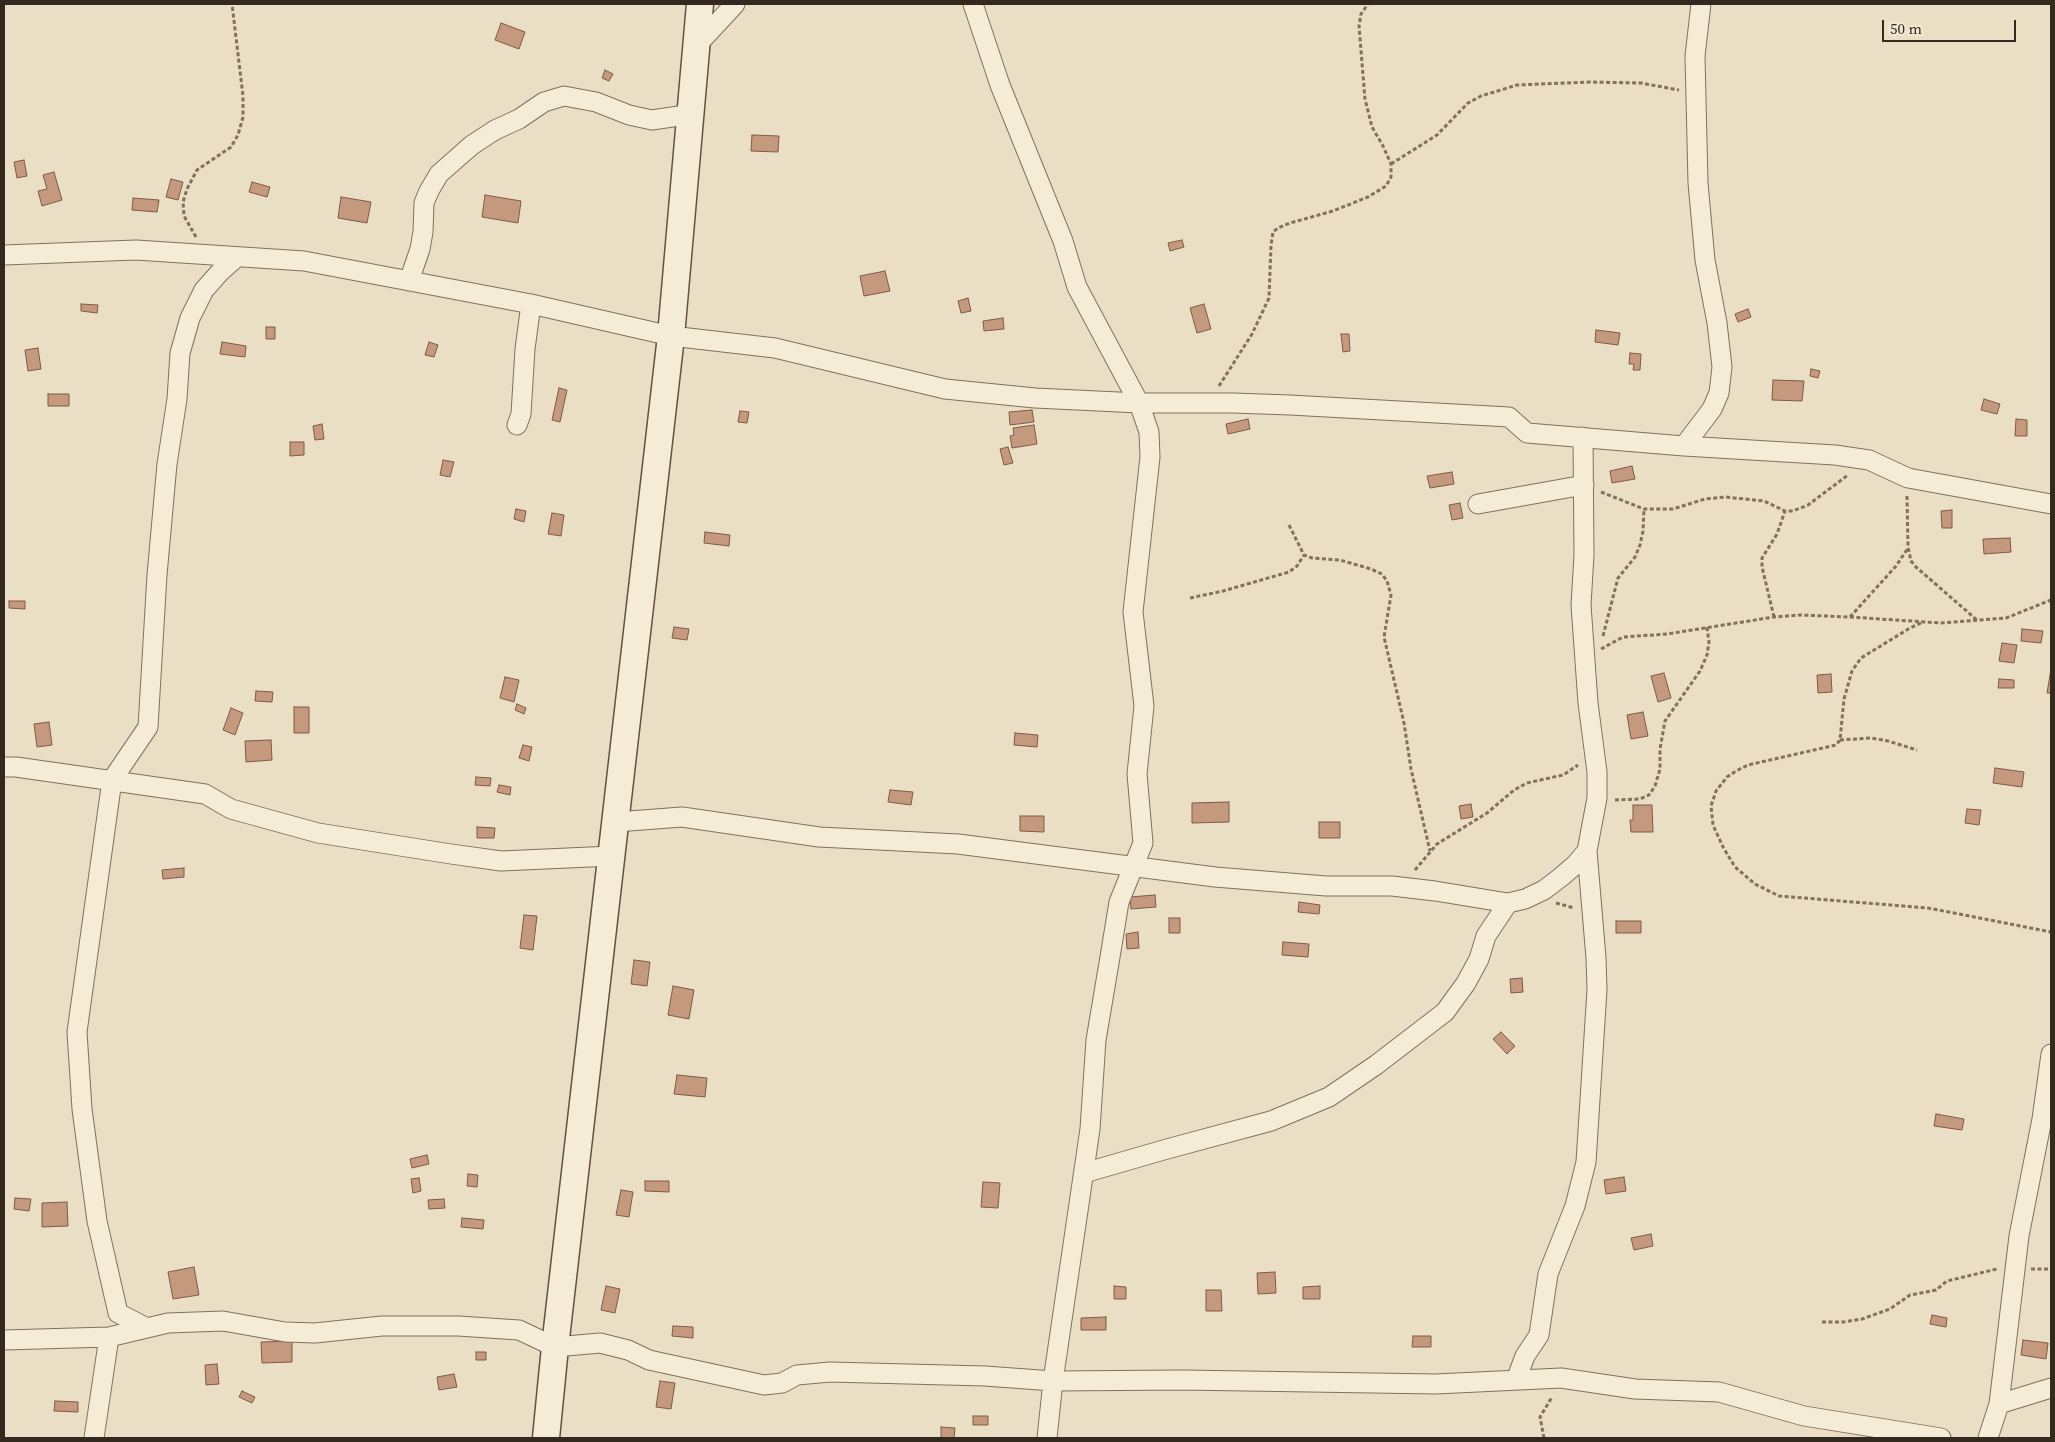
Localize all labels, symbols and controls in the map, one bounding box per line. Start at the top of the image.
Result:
scale bar [1885,10,2019,42]
text: 50 m [1890,18,1922,39]

